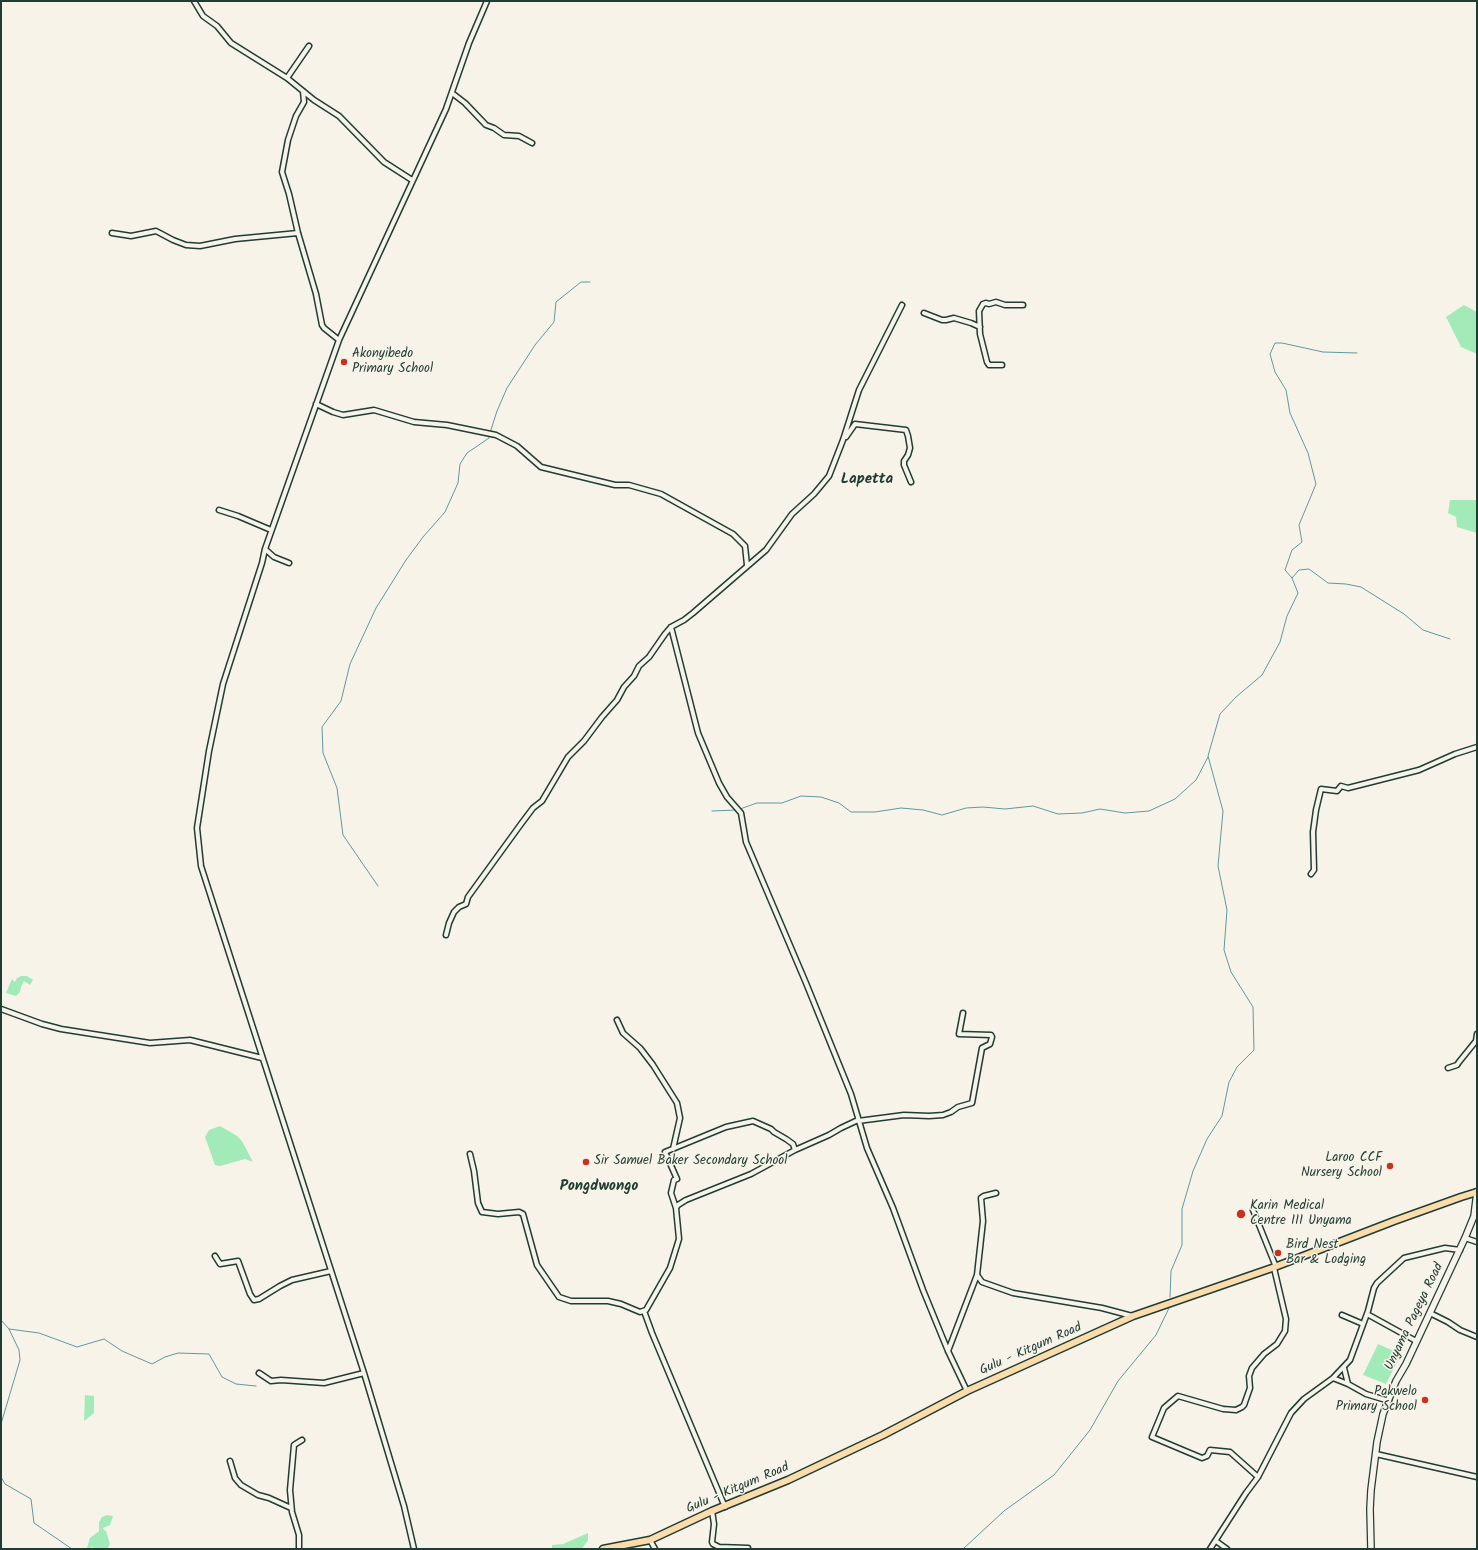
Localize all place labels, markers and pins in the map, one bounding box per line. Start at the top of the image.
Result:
place label: Akonyibedo Primary School [352,347,433,378]
marker: Akonyibedo Primary School [339,357,349,367]
place label: Laroo CCF Nursery School [1301,1151,1382,1182]
place label: Sir Samuel Baker Secondary School [594,1154,787,1170]
marker: Sir Samuel Baker Secondary School [581,1157,591,1167]
marker: Laroo CCF Nursery School [1385,1161,1395,1171]
place label: Karin Medical Centre III Unyama [1250,1199,1352,1230]
marker: Karin Medical Centre III Unyama [1235,1208,1247,1220]
place label: Bird Nest Bar & Lodging [1286,1238,1366,1269]
marker: Bird Nest Bar & Lodging [1273,1248,1283,1258]
place label: Pakwelo Primary School [1336,1385,1417,1416]
marker: Pakwelo Primary School [1420,1395,1430,1405]

